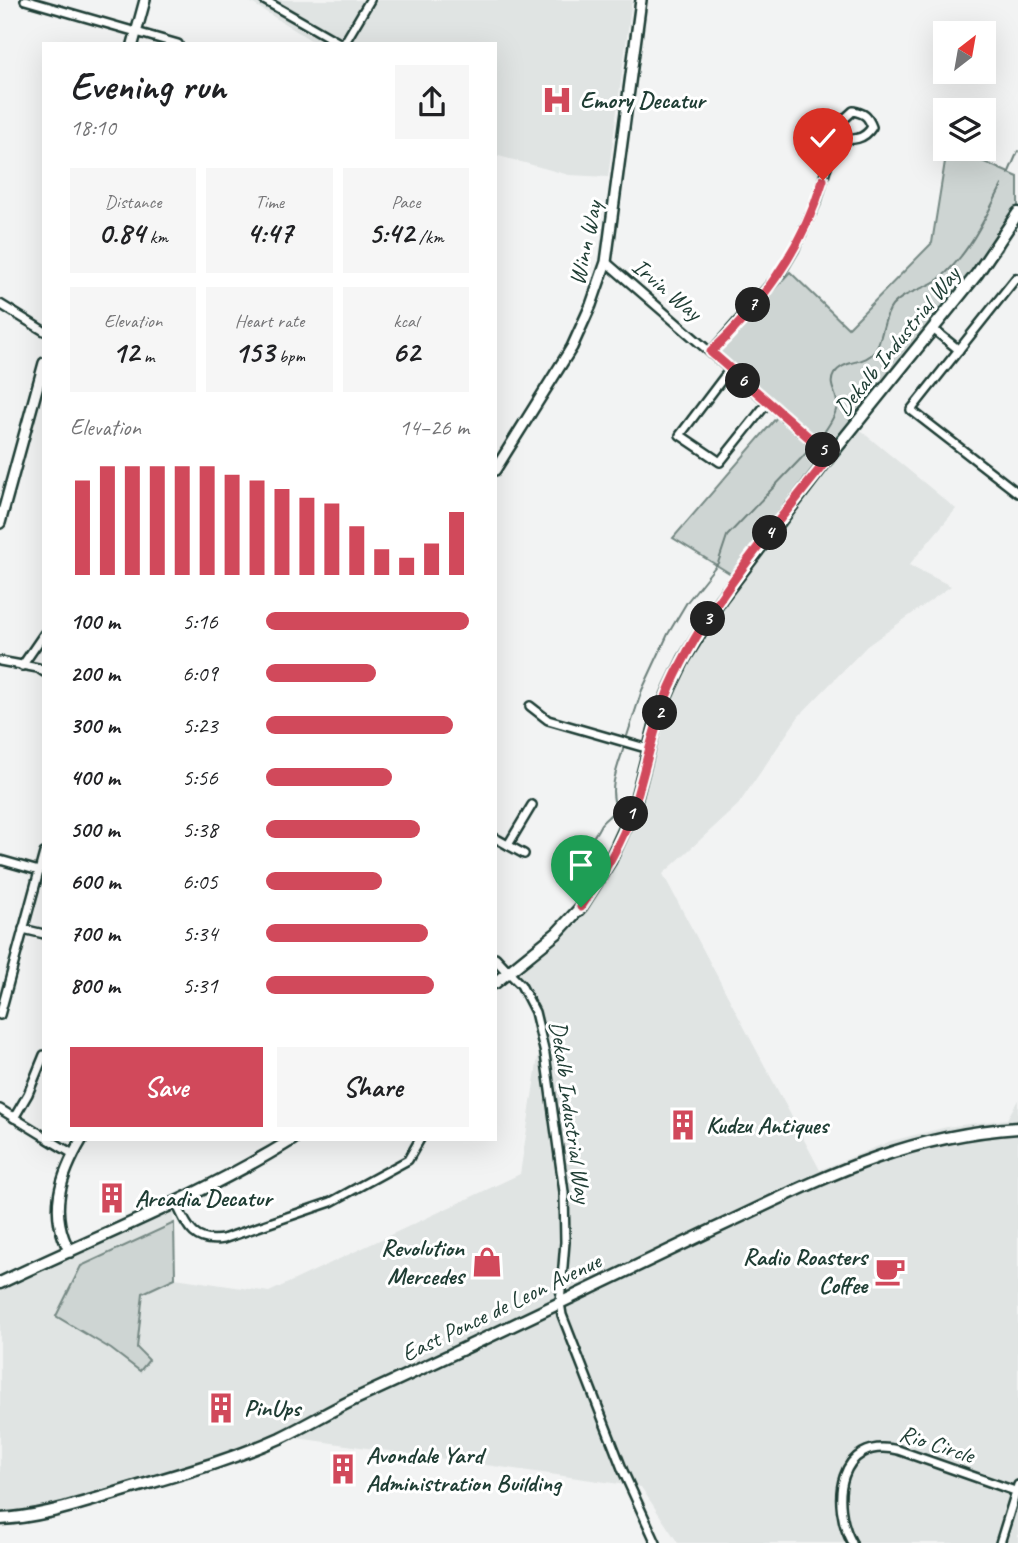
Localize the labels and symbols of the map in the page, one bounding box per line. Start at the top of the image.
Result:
north arrow [933,21,996,84]
hospital icon: Emory Decatur [540,83,574,117]
place label: Emory Decatur [580,85,707,115]
pin [793,108,853,180]
street label: Winn Way [561,197,609,288]
street label: Irvin Way [626,251,709,328]
street label: Dekalb Industrial Way [828,259,968,422]
pin: 7 [736,288,770,322]
pin: 6 [726,364,760,398]
pin: 5 [806,433,840,468]
pin: 4 [752,516,788,550]
pin: 3 [690,602,726,636]
pin: 2 [642,696,678,730]
pin: 1 [614,796,648,832]
pin [551,835,611,907]
street label: Dekalb Industrial Way [543,1019,599,1207]
building icon: Kudzu Antiques [666,1108,700,1142]
place label: Kudzu Antiques [706,1110,830,1140]
building icon: Arcadia Decatur [95,1181,129,1215]
place label: Arcadia Decatur [135,1183,274,1213]
place label: Revolution Mercedes [381,1233,467,1291]
place label: Radio Roasters Coffee [743,1242,870,1300]
street label: East Ponce de Leon Avenue [396,1245,608,1368]
shop icon: Revolution Mercedes [470,1245,504,1279]
cafe icon: Radio Roasters Coffee [873,1254,907,1288]
building icon: PinUps [204,1391,238,1425]
place label: PinUps [244,1393,303,1423]
street label: Rio Circle [896,1418,980,1471]
place label: Avondale Yard Administration Building [366,1440,563,1498]
building icon: Avondale Yard Administration Building [326,1452,360,1486]

